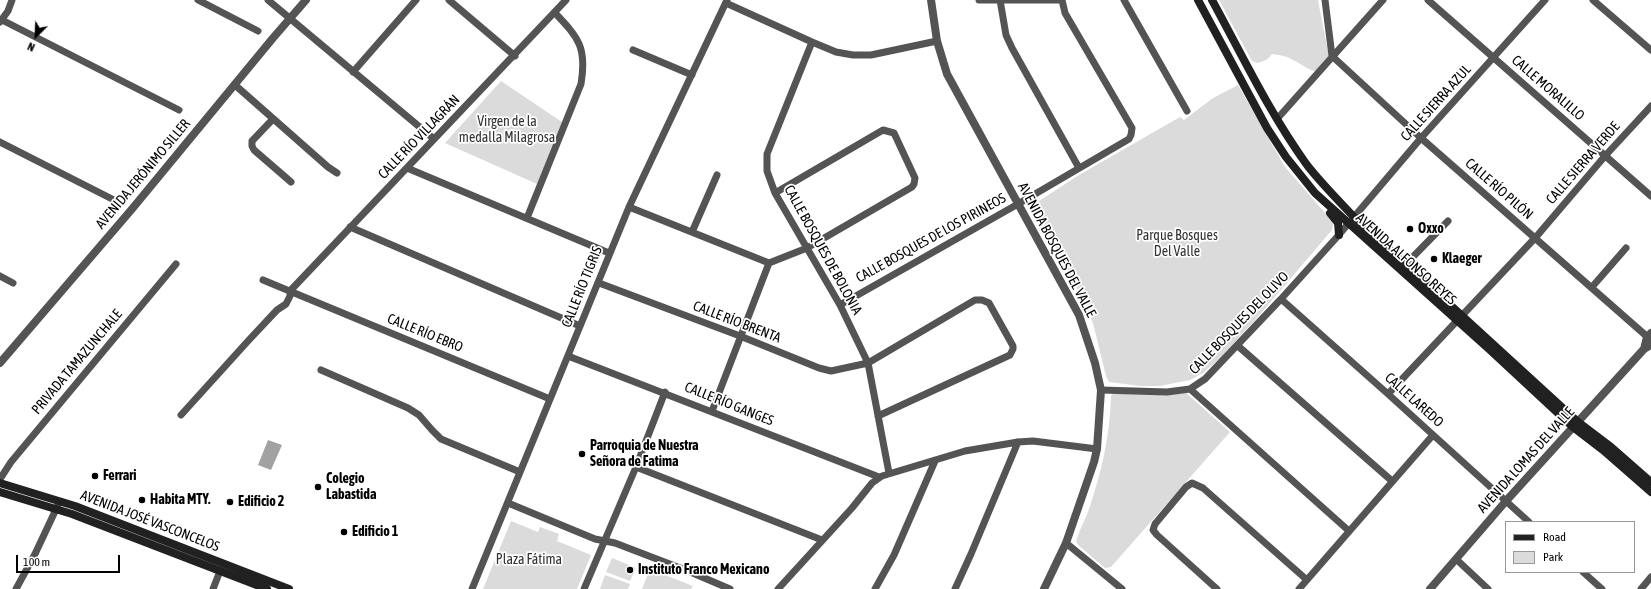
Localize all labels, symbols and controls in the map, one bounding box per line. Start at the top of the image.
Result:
north arrow [16,16,56,56]
text: N [26,40,37,54]
street label: CALLE MORALILLO [1508,52,1588,124]
street label: CALLE SIERRA AZUL [1397,61,1475,145]
street label: CALLE RÍO VILLAGRÁN [375,92,463,182]
park label: Virgen de la medalla Milagrosa [459,114,555,146]
street label: AVENIDA JERÓNIMO SILLER [92,116,194,232]
street label: CALLE SIERRA VERDE [1543,118,1623,208]
street label: CALLE RÍO PILÓN [1462,155,1536,223]
street label: AVENIDA BOSQUES DEL VALLE [1014,180,1100,320]
street label: CALLE BOSQUES DE BOLONIA [780,182,866,318]
street label: CALLE BOSQUES DE LOS PIRINEOS [853,190,1009,286]
street label: AVENIDA ALFONSO REYES [1352,210,1460,308]
place label: Oxxo [1418,221,1444,237]
marker: Oxxo [1405,224,1415,234]
park label: Parque Bosques Del Valle [1136,228,1218,260]
street label: CALLE RÍO TIGRIS [558,244,606,330]
place label: Klaeger [1442,251,1482,267]
marker: Klaeger [1429,254,1439,264]
street label: CALLE BOSQUES DEL OLIVO [1186,268,1292,378]
street label: CALLE RÍO BRENTA [691,298,783,346]
street label: PRIVADA TAMAZUNCHALE [28,306,126,418]
street label: CALLE RÍO EBRO [385,310,465,356]
street label: CALLE LAREDO [1381,369,1447,431]
street label: CALLE RÍO GANGES [682,379,776,429]
street label: AVENIDA LOMAS DEL VALLE [1474,404,1578,516]
place label: Parroquia de Nuestra Señora de Fatima [590,438,699,470]
marker: Parroquia de Nuestra Señora de Fatima [577,449,587,459]
place label: Ferrari [103,468,137,484]
marker: Ferrari [90,471,100,481]
place label: Colegio Labastida [326,471,376,504]
marker: Colegio Labastida [313,482,323,492]
street label: AVENIDA JOSÉ VASCONCELOS [78,487,222,555]
place label: Habita MTY. [150,492,211,508]
place label: Edificio 2 [238,494,284,510]
marker: Habita MTY. [137,495,147,505]
marker: Edificio 2 [225,497,235,507]
legend [1505,521,1635,573]
place label: Edificio 1 [352,524,398,540]
marker: Edificio 1 [339,527,349,537]
text: Road [1543,530,1566,544]
scale bar [18,547,122,573]
text: Park [1543,550,1563,564]
park label: Plaza Fátima [496,552,562,568]
text: 100 m [23,555,50,569]
place label: Instituto Franco Mexicano [638,562,769,578]
marker: Instituto Franco Mexicano [625,565,635,575]

